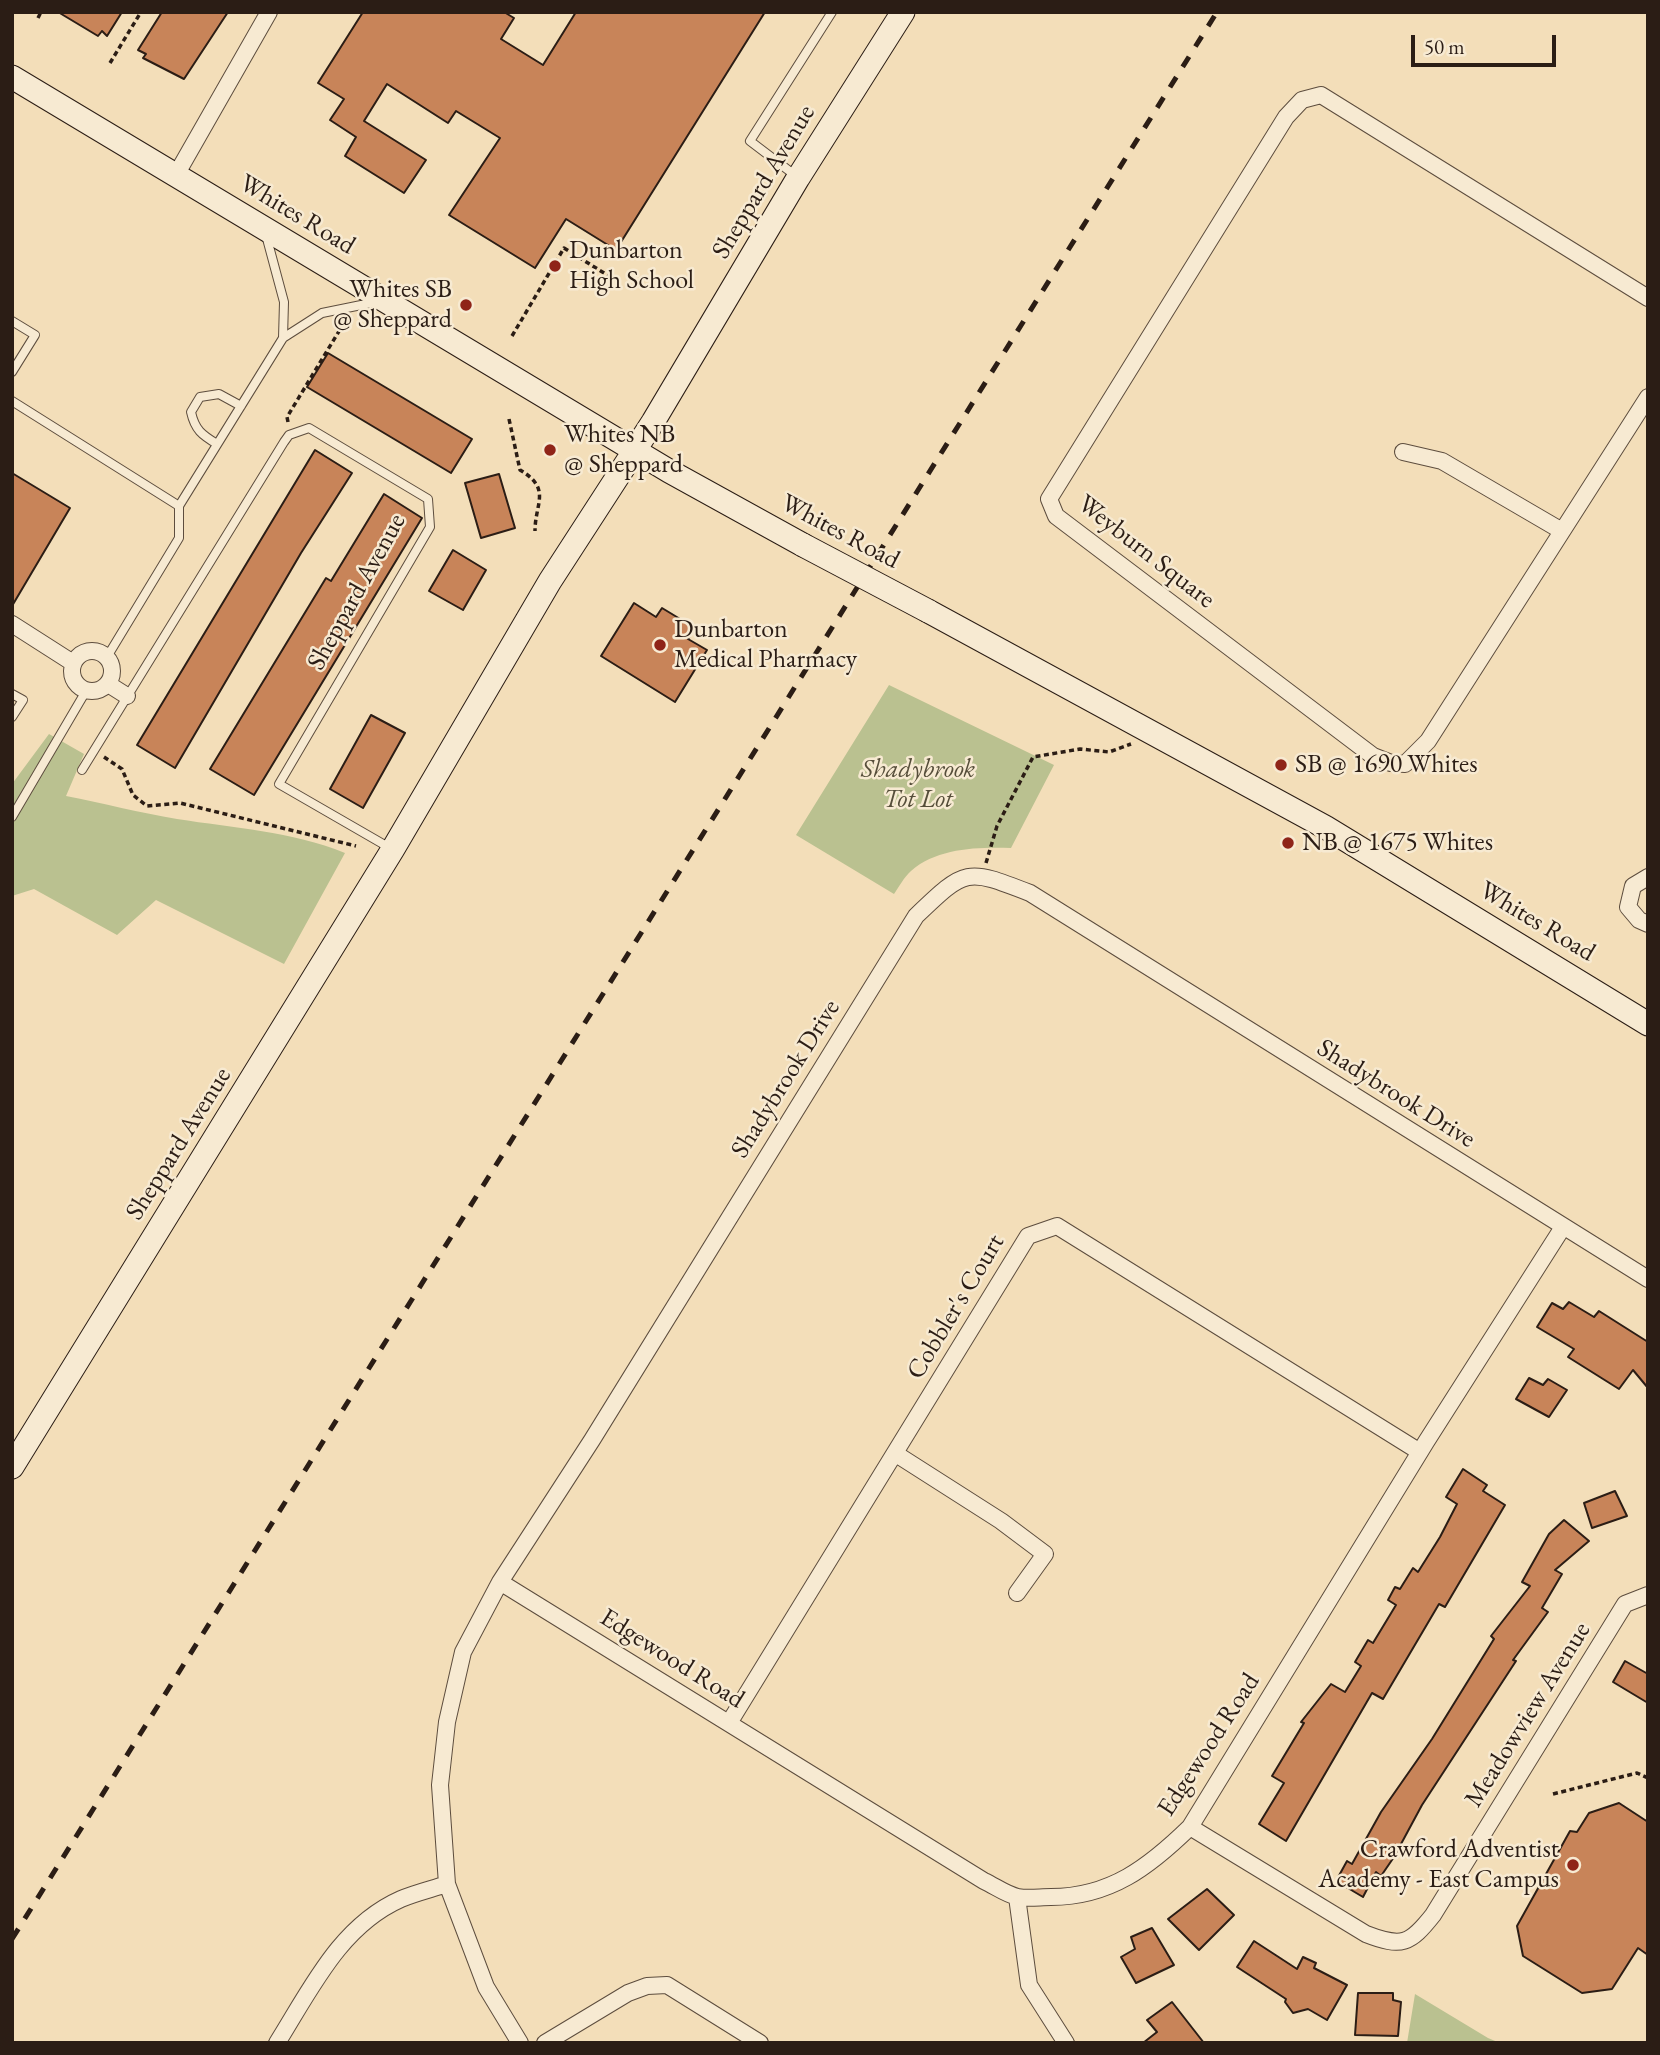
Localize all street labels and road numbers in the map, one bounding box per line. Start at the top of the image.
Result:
street label: Sheppard Avenue [706,99,822,265]
street label: Whites Road [233,168,361,262]
street label: Whites Road [775,488,905,576]
street label: Weyburn Square [1071,489,1221,615]
street label: Sheppard Avenue [301,508,413,676]
street label: Whites Road [1473,875,1601,969]
street label: Shadybrook Drive [725,994,847,1164]
street label: Shadybrook Drive [1311,1033,1481,1155]
street label: Sheppard Avenue [120,1062,238,1226]
street label: Cobbler's Court [901,1229,1011,1385]
street label: Edgewood Road [594,1602,750,1716]
street label: Meadowview Avenue [1458,1617,1598,1813]
street label: Edgewood Road [1151,1668,1267,1822]

